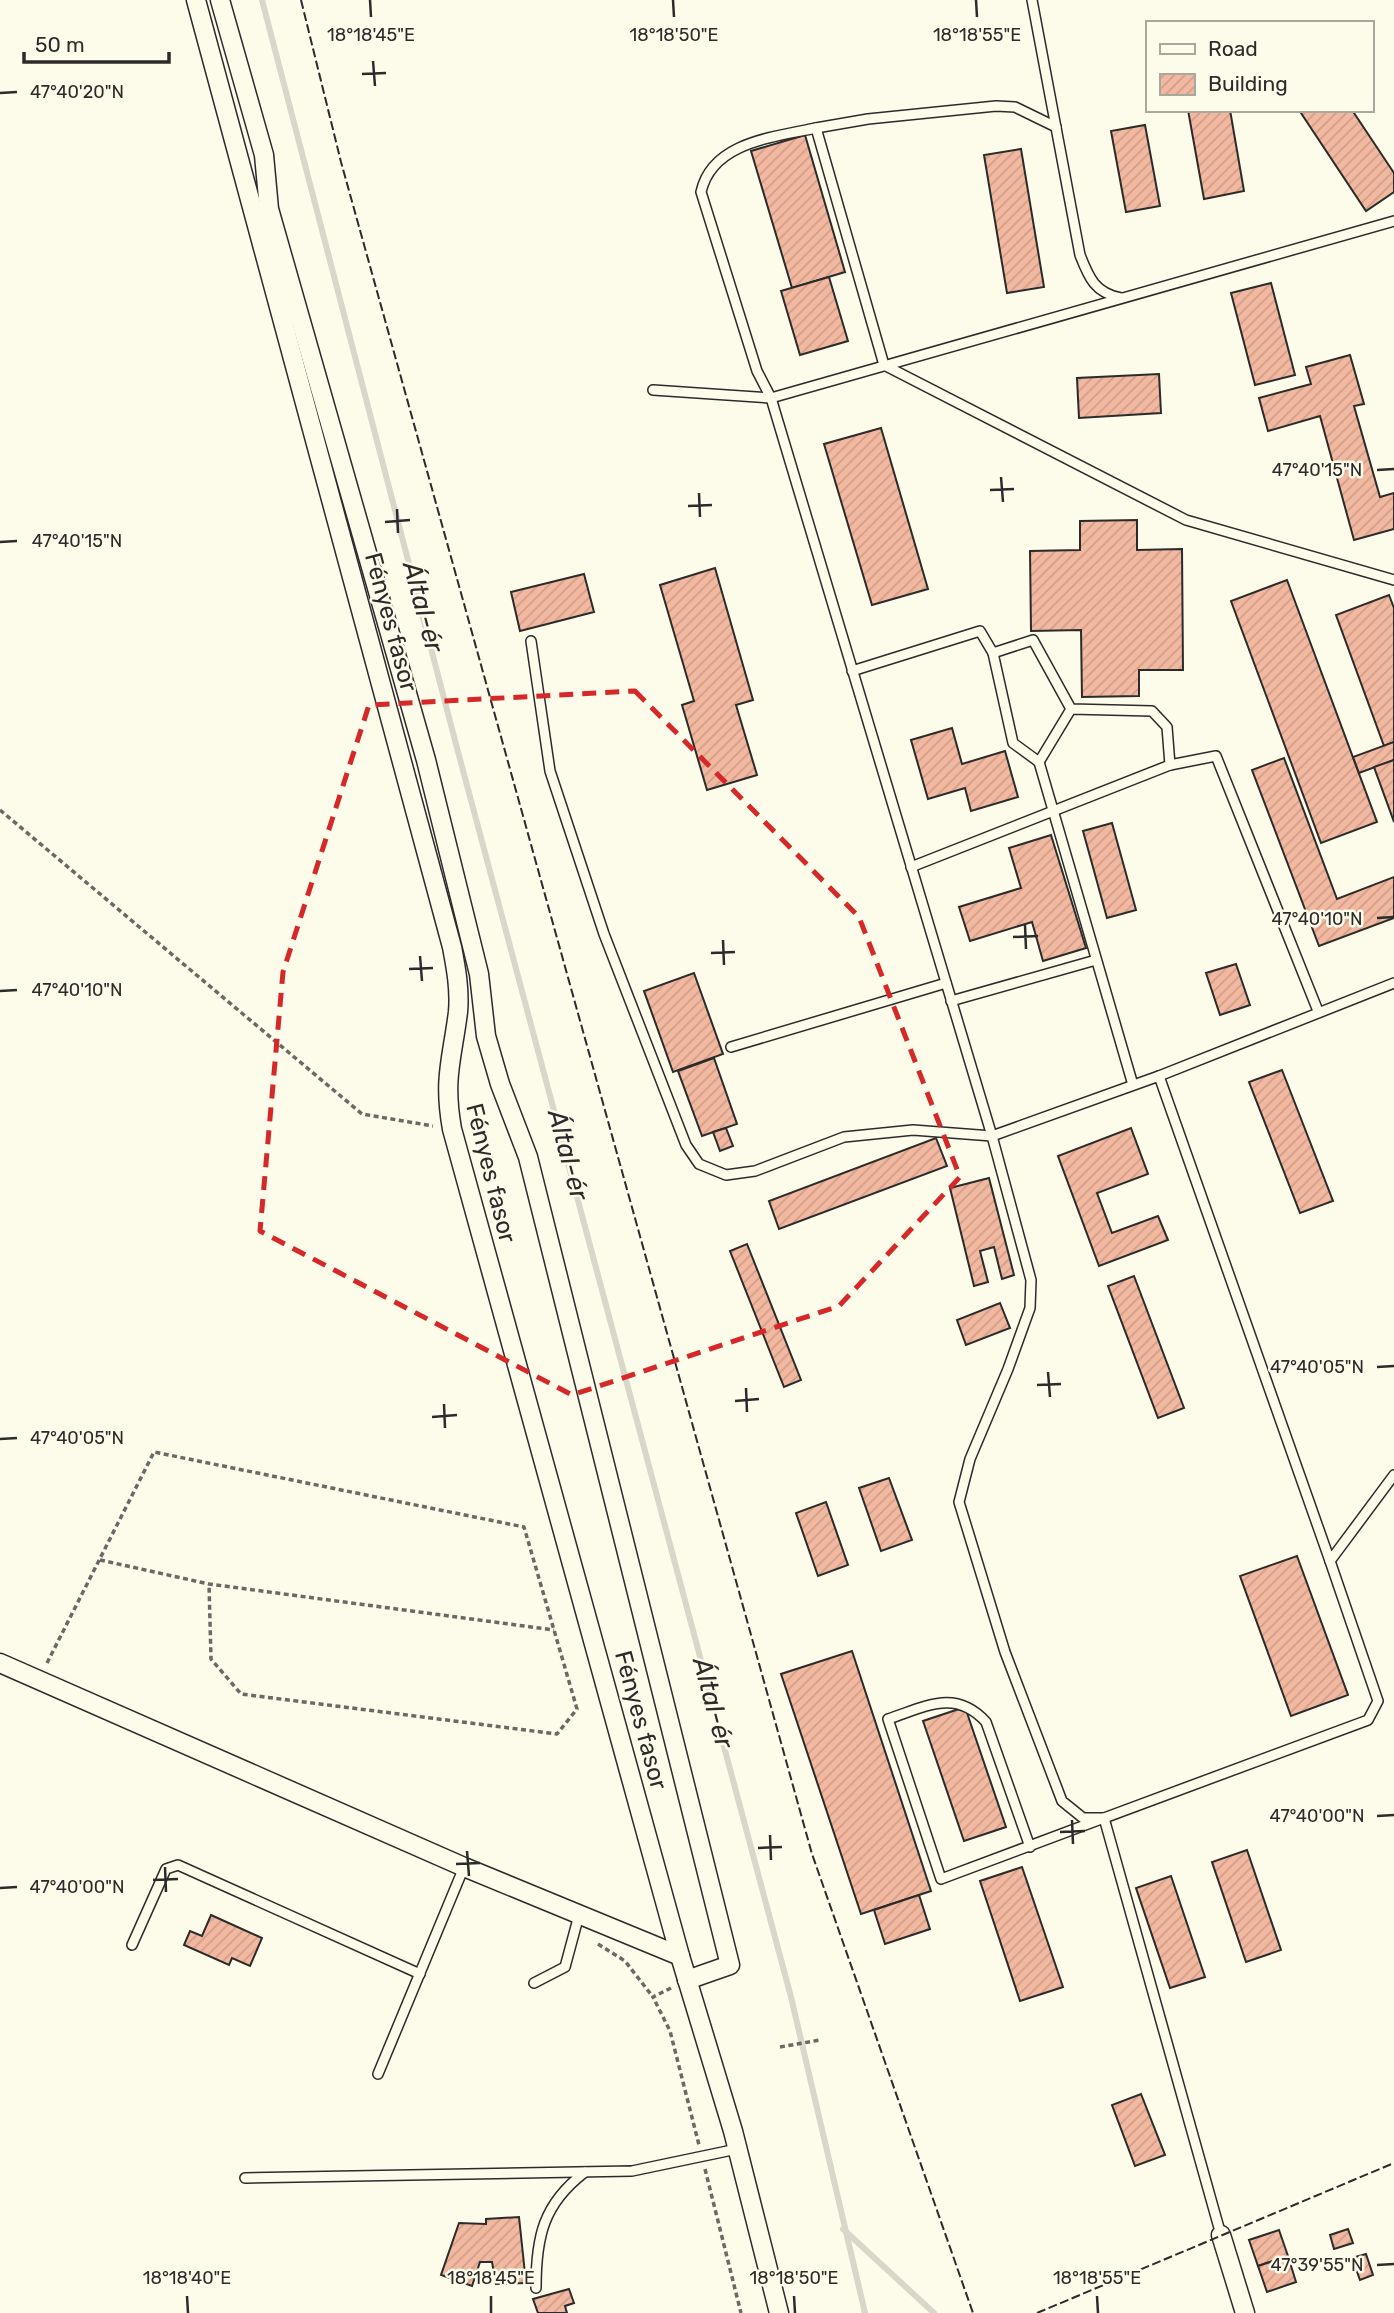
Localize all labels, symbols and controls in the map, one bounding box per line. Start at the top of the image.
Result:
scale bar [24,21,170,65]
legend [1146,21,1373,112]
text: 18°18'45"E [327,24,415,46]
text: 18°18'50"E [630,24,718,46]
text: 18°18'55"E [933,24,1021,46]
text: 50 m [35,32,85,57]
text: Road [1208,36,1258,61]
text: Building [1208,71,1288,96]
text: 47°40'20"N [30,81,124,103]
text: 47°40'15"N [1272,459,1362,481]
text: 47°40'15"N [32,530,122,552]
street label: Fényes fasor [359,549,423,695]
water label: Által-ér [396,556,450,657]
text: 47°40'10"N [1271,908,1363,930]
text: 47°40'10"N [31,979,123,1001]
street label: Fényes fasor [460,1100,522,1246]
water label: Által-ér [541,1104,595,1205]
text: 47°40'05"N [1270,1356,1364,1378]
text: 47°40'05"N [30,1427,124,1449]
street label: Fényes fasor [609,1647,673,1793]
water label: Által-ér [686,1652,740,1753]
text: 47°40'00"N [1270,1805,1364,1827]
text: 47°40'00"N [30,1876,124,1898]
text: 47°39'55"N [1270,2254,1364,2276]
text: 18°18'40"E [143,2267,231,2289]
text: 18°18'45"E [447,2267,535,2289]
text: 18°18'50"E [750,2267,838,2289]
text: 18°18'55"E [1053,2267,1141,2289]

